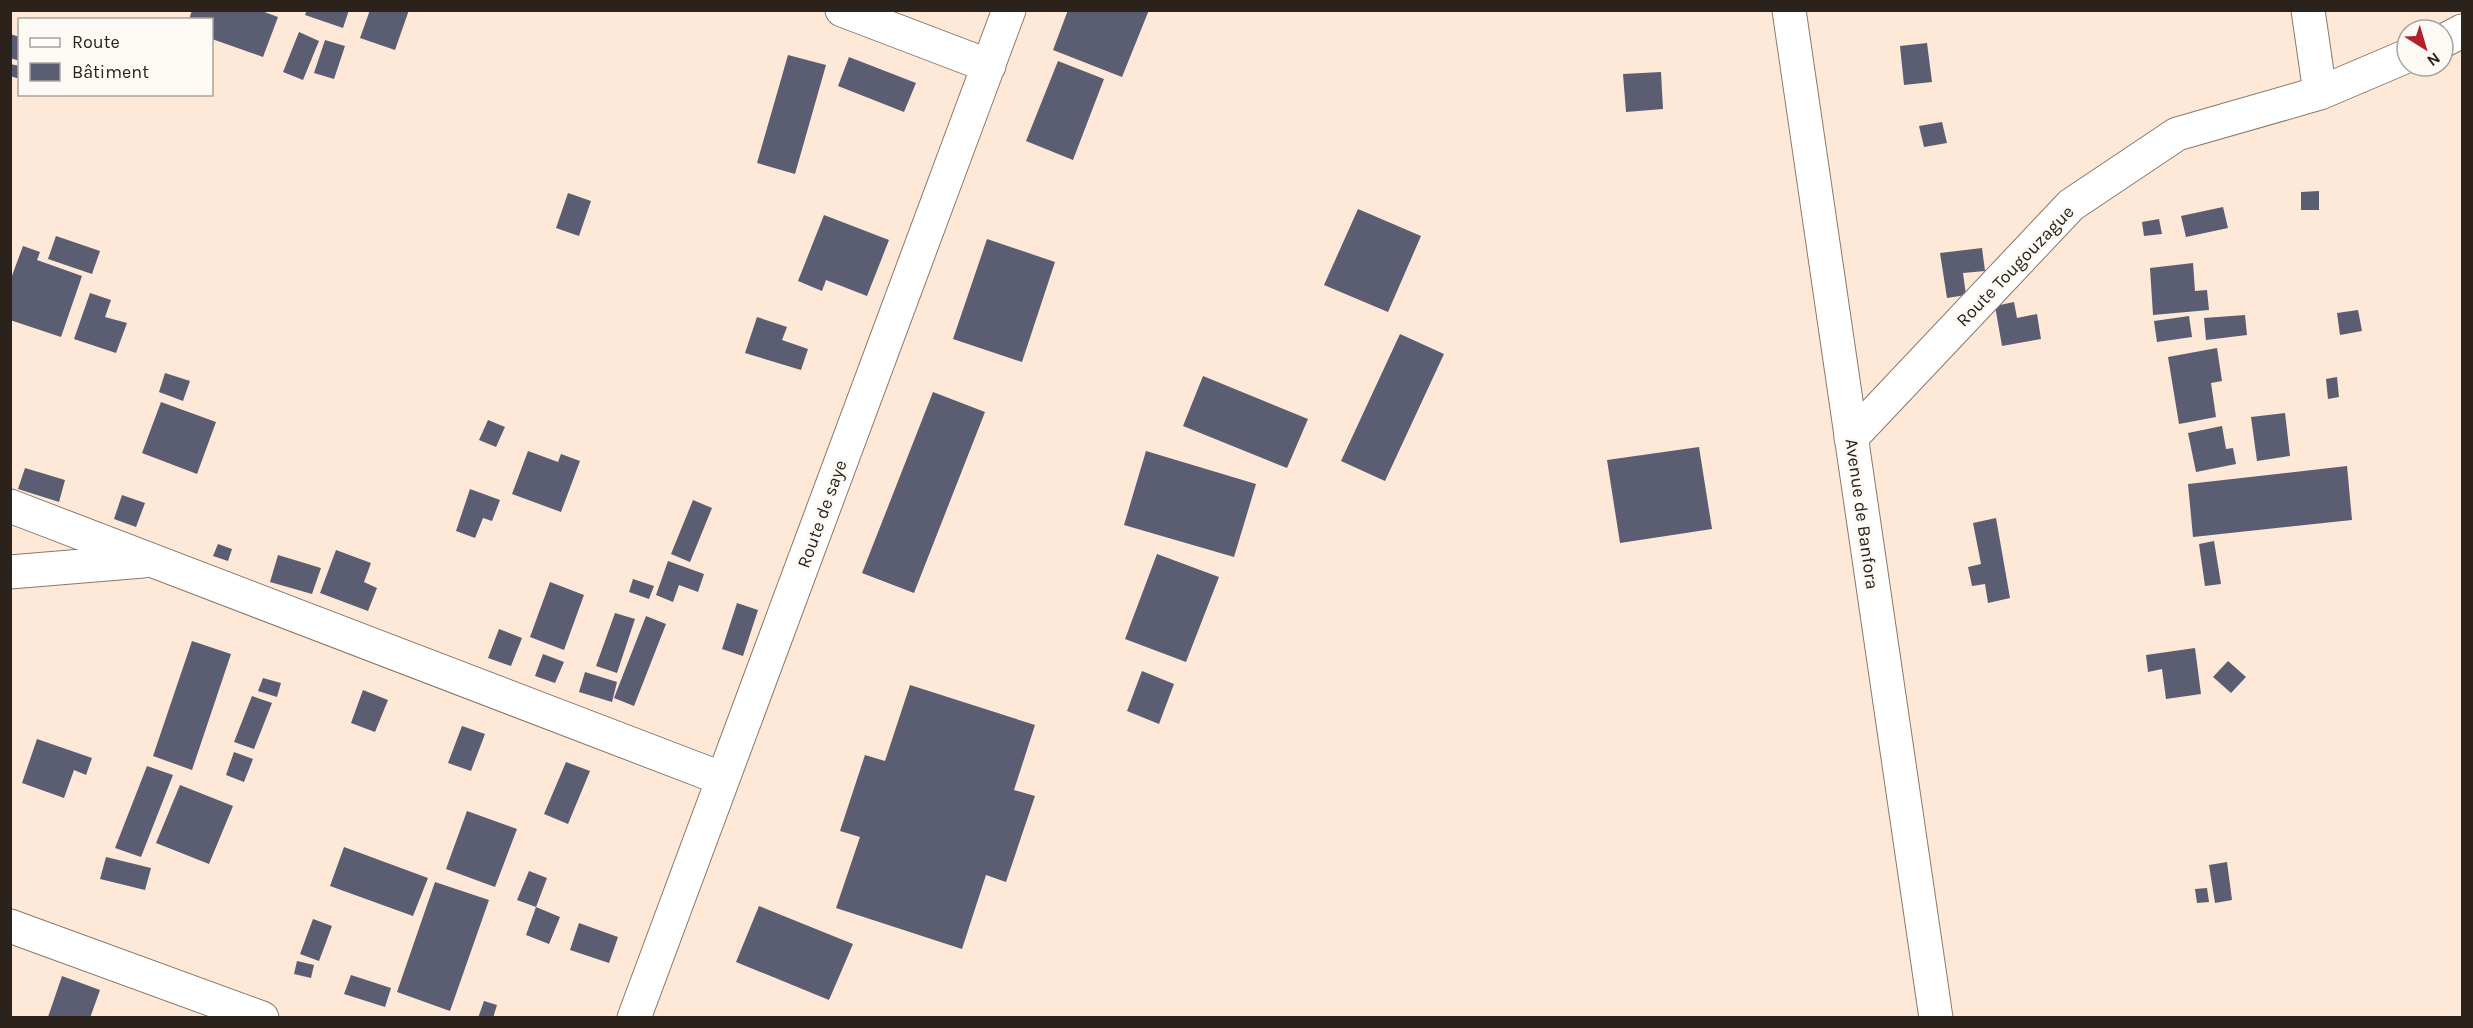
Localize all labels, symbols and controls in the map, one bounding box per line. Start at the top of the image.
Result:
legend [18,18,213,96]
north arrow [2395,18,2455,78]
text: Route [72,31,120,53]
text: N [2423,49,2444,71]
text: Bâtiment [72,61,149,83]
street label: Route Tougouzague [1952,201,2078,331]
street label: Avenue de Banfora [1841,437,1883,591]
street label: Route de saye [792,457,852,571]

